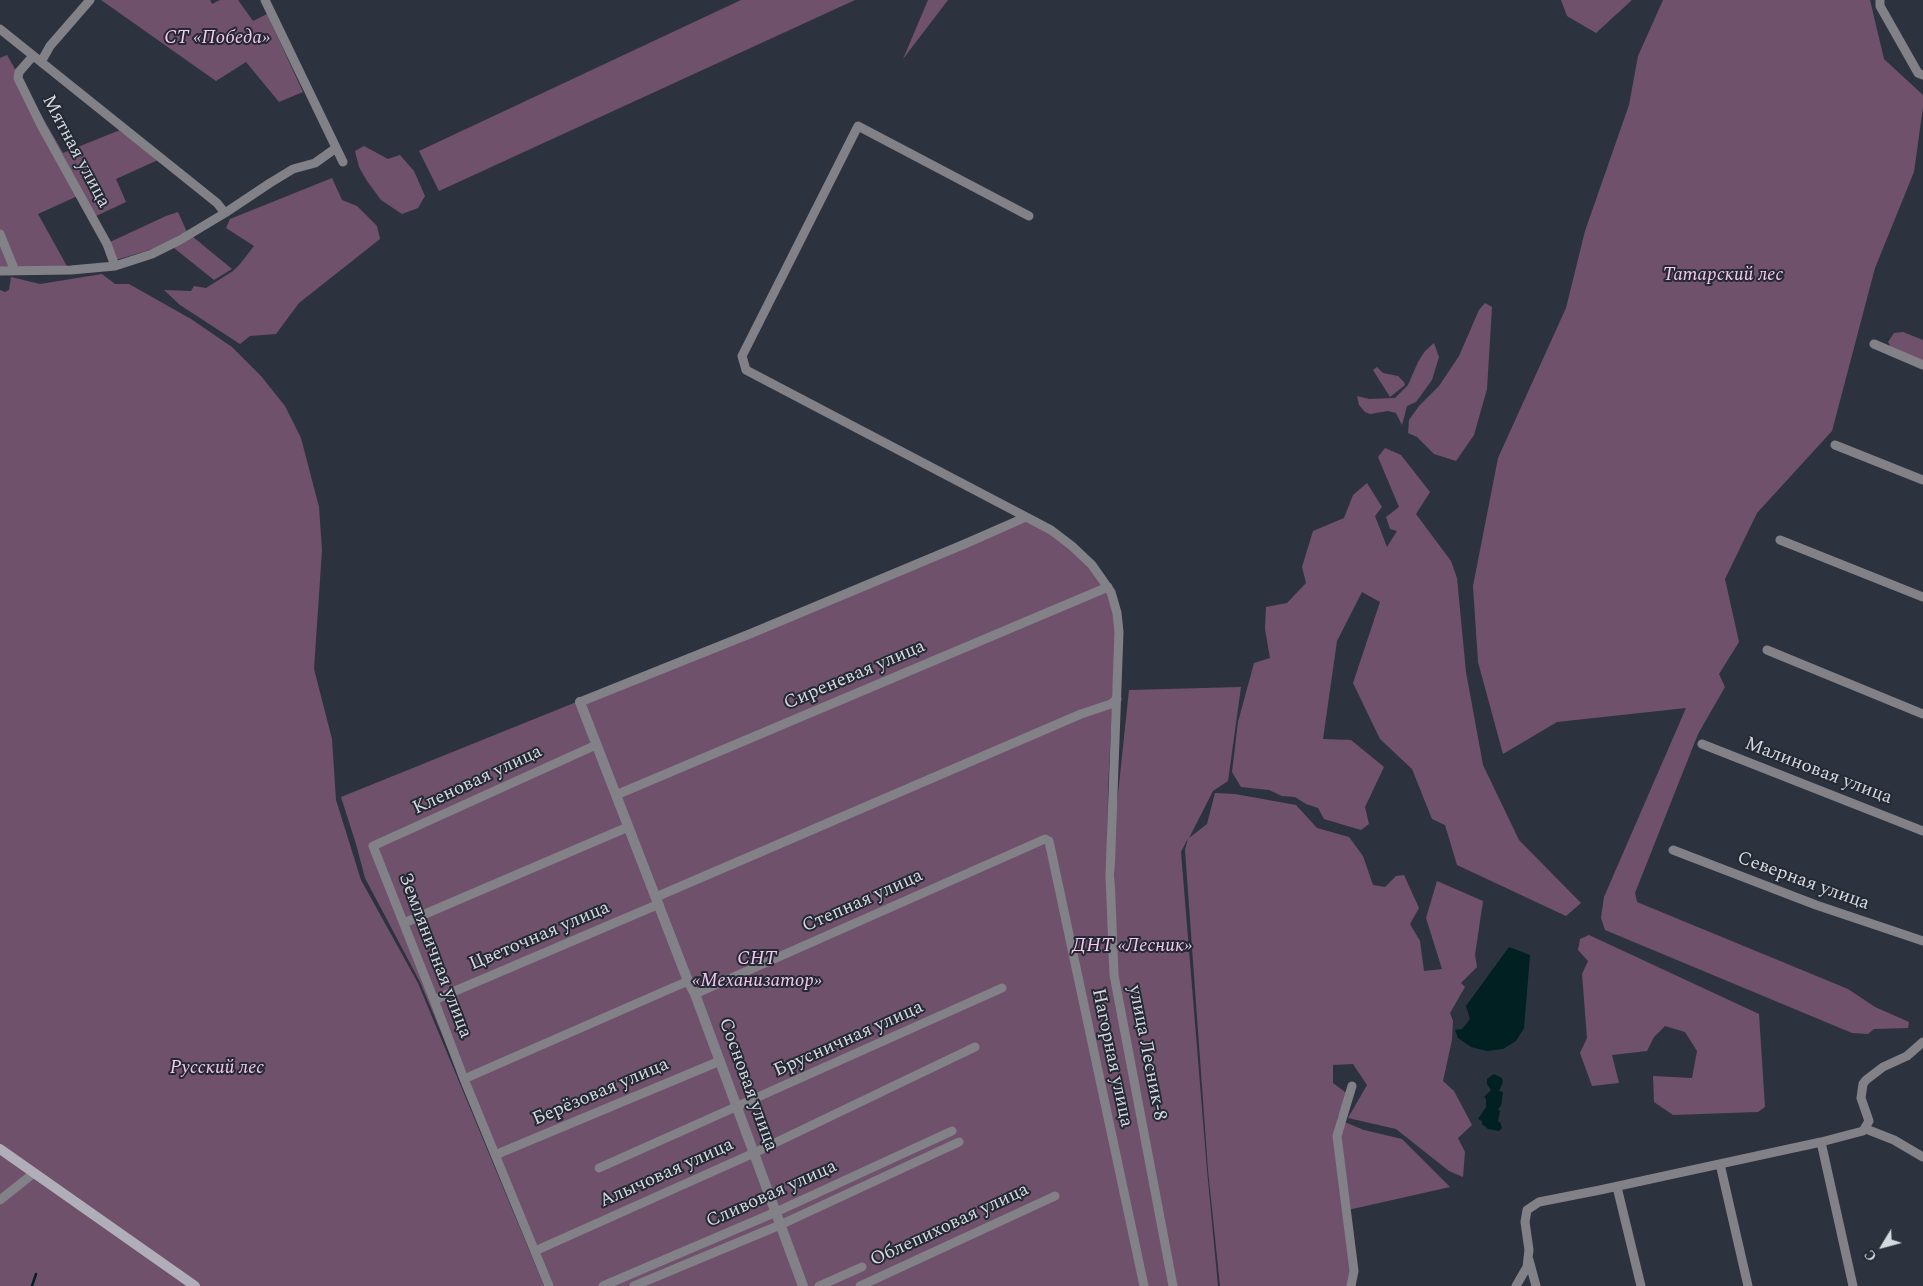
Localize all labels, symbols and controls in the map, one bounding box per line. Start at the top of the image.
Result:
park label: СТ «Победа» [164,28,270,50]
street label: Мятная улица [36,92,114,212]
park label: Татарский лес [1663,265,1783,287]
street label: Сиреневая улица [781,636,929,716]
street label: Малиновая улица [1741,733,1895,811]
street label: Кленовая улица [410,741,546,821]
street label: Северная улица [1734,847,1872,917]
street label: Степная улица [799,865,927,939]
street label: Земляничная улица [392,870,476,1042]
street label: Цветочная улица [466,897,614,977]
park label: ДНТ «Лесник» [1072,936,1192,958]
park label: СНТ «Механизатор» [692,949,822,993]
street label: улица Лесник-8 [1122,984,1170,1122]
street label: Нагорная улица [1085,987,1137,1129]
street label: Брусничная улица [771,997,927,1083]
street label: Сосновая улица [712,1015,782,1155]
street label: Берёзовая улица [529,1054,673,1132]
park label: Русский лес [170,1058,264,1080]
street label: Алычовая улица [596,1134,738,1214]
street label: Сливовая улица [703,1156,841,1234]
street label: Облепиховая улица [867,1179,1033,1273]
north arrow [1858,1221,1908,1271]
text: С [1859,1245,1882,1266]

